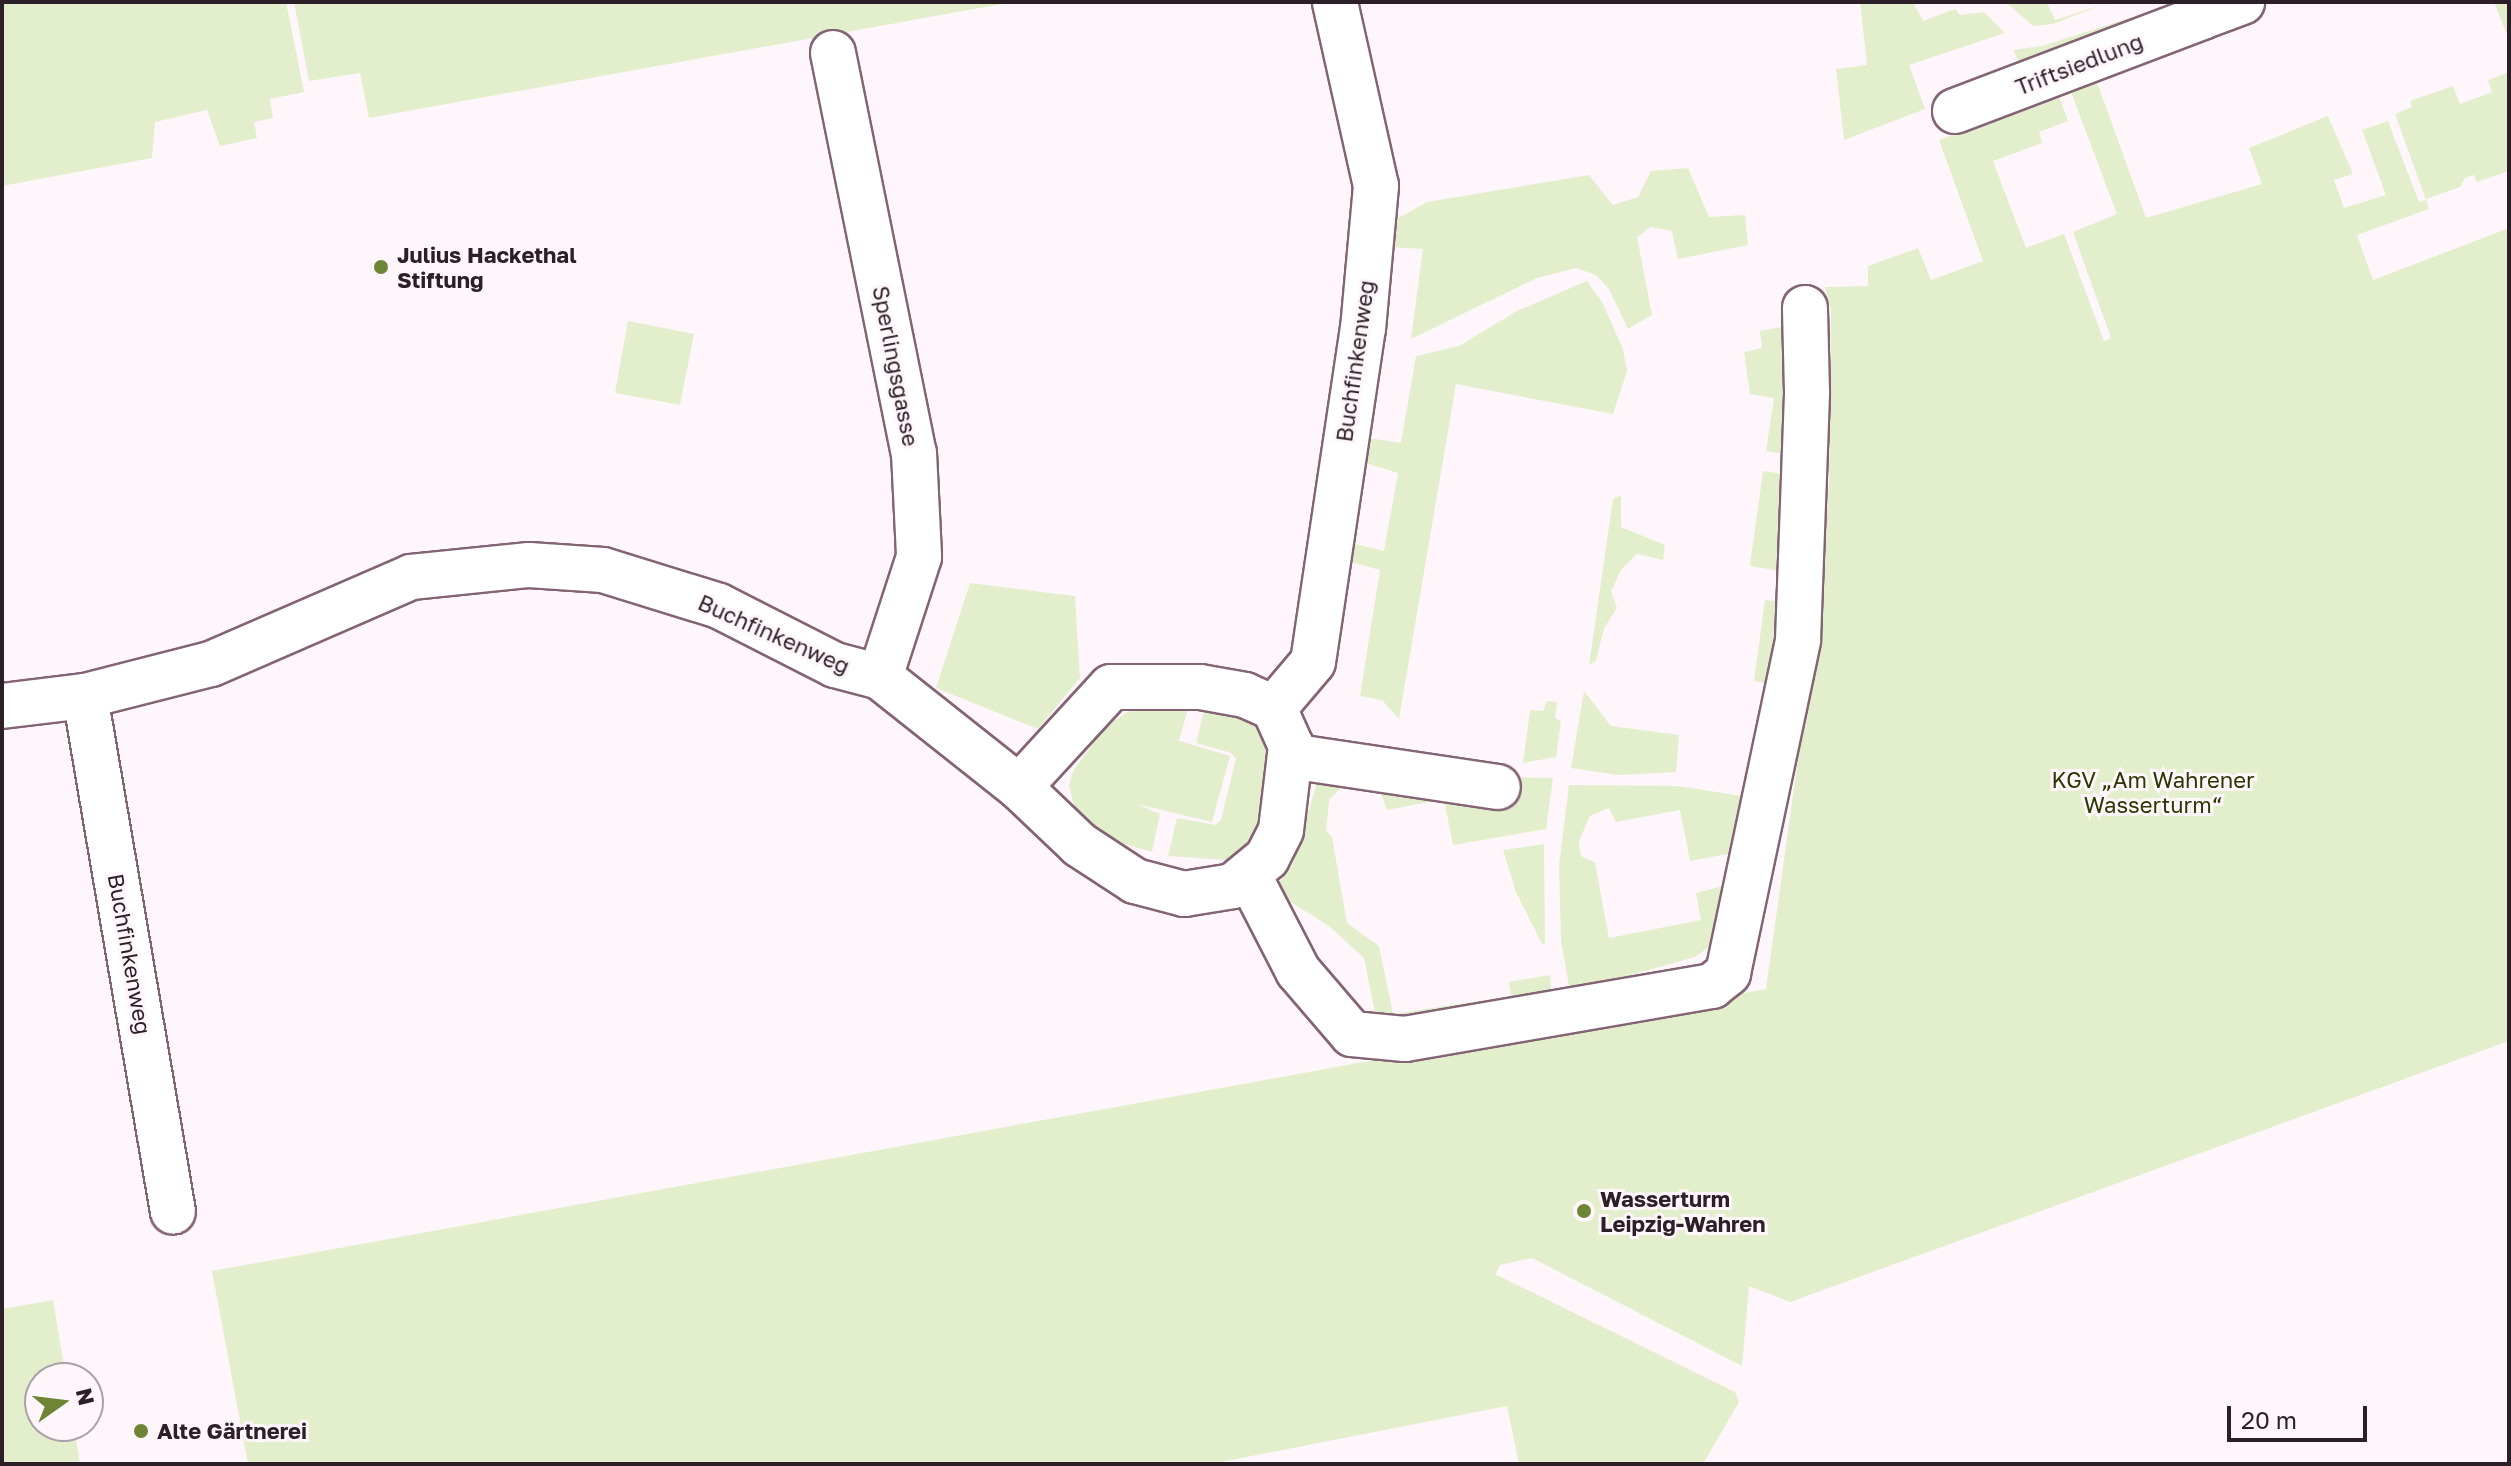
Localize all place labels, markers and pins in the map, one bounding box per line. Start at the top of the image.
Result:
place label: Julius Hackethal Stiftung [397,241,576,292]
marker: Julius Hackethal Stiftung [372,258,390,276]
place label: Wasserturm Leipzig-Wahren [1600,1185,1766,1236]
marker: Wasserturm Leipzig-Wahren [1575,1202,1593,1220]
place label: Alte Gärtnerei [157,1418,307,1444]
marker: Alte Gärtnerei [132,1422,150,1440]

